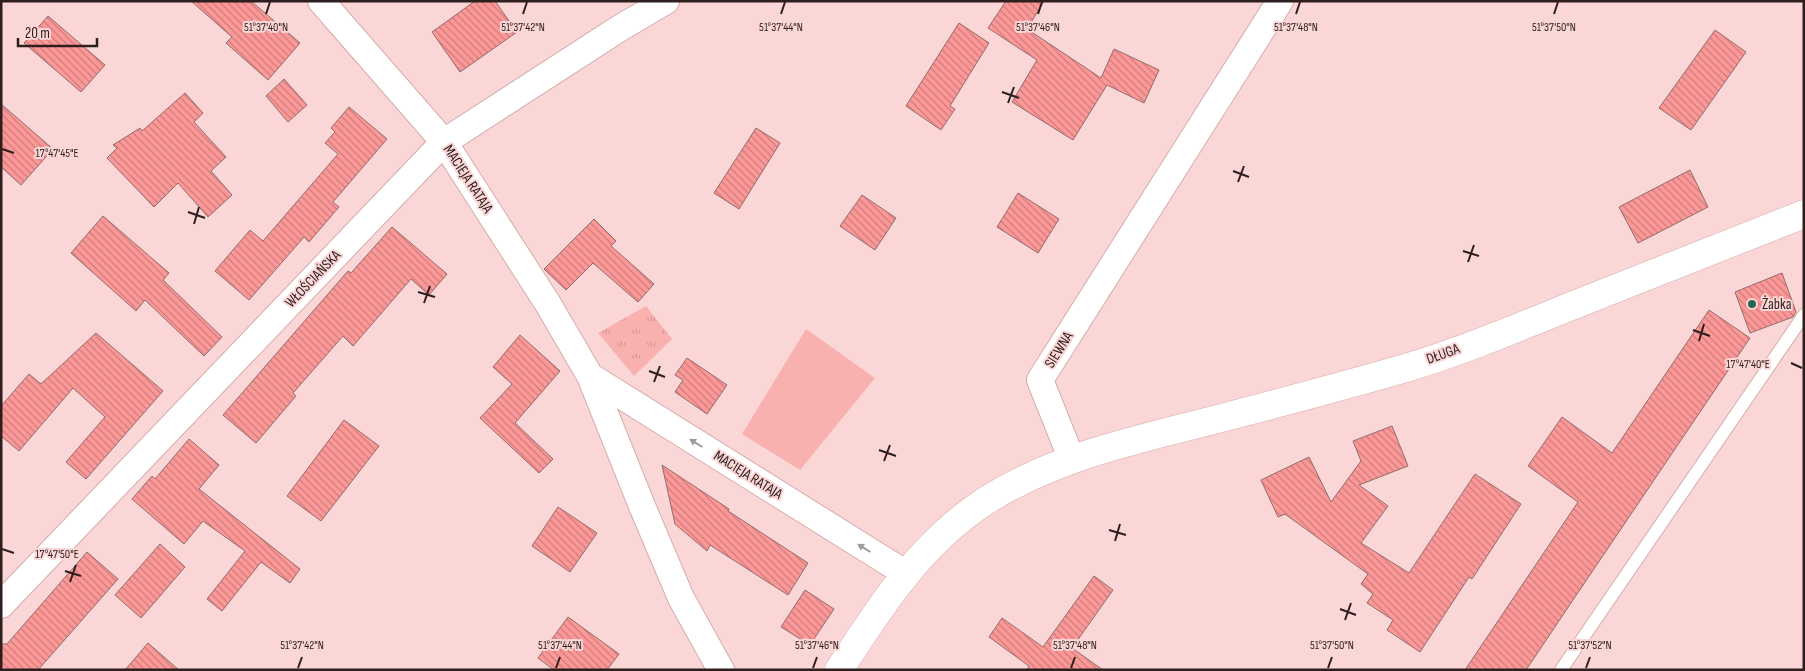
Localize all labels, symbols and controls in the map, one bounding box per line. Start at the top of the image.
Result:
scale bar [18,15,96,47]
text: 51°37'40"N [244,20,288,35]
text: 51°37'42"N [501,20,545,35]
text: 51°37'44"N [759,20,803,35]
text: 51°37'46"N [1016,20,1060,35]
text: 51°37'48"N [1274,20,1318,35]
text: 51°37'50"N [1532,20,1576,35]
text: 20 m [25,24,50,43]
street label: MACIEJA RATAJA [439,141,497,217]
text: 17°47'45"E [36,146,79,161]
street label: WŁOŚCIAŃSKA [281,246,346,312]
place label: Żabka [1762,295,1792,314]
marker: Żabka [1746,298,1758,310]
street label: SIEWNA [1040,328,1078,372]
street label: DŁUGA [1424,339,1463,369]
text: 17°47'40"E [1726,357,1770,372]
one-way arrow [690,438,703,447]
street label: MACIEJA RATAJA [710,446,786,504]
one-way arrow [857,543,870,552]
text: 17°47'50"E [35,547,79,562]
text: 51°37'42"N [280,638,324,653]
text: 51°37'44"N [538,638,582,653]
text: 51°37'46"N [795,638,839,653]
text: 51°37'48"N [1053,638,1097,653]
text: 51°37'50"N [1310,638,1354,653]
text: 51°37'52"N [1568,638,1612,653]

